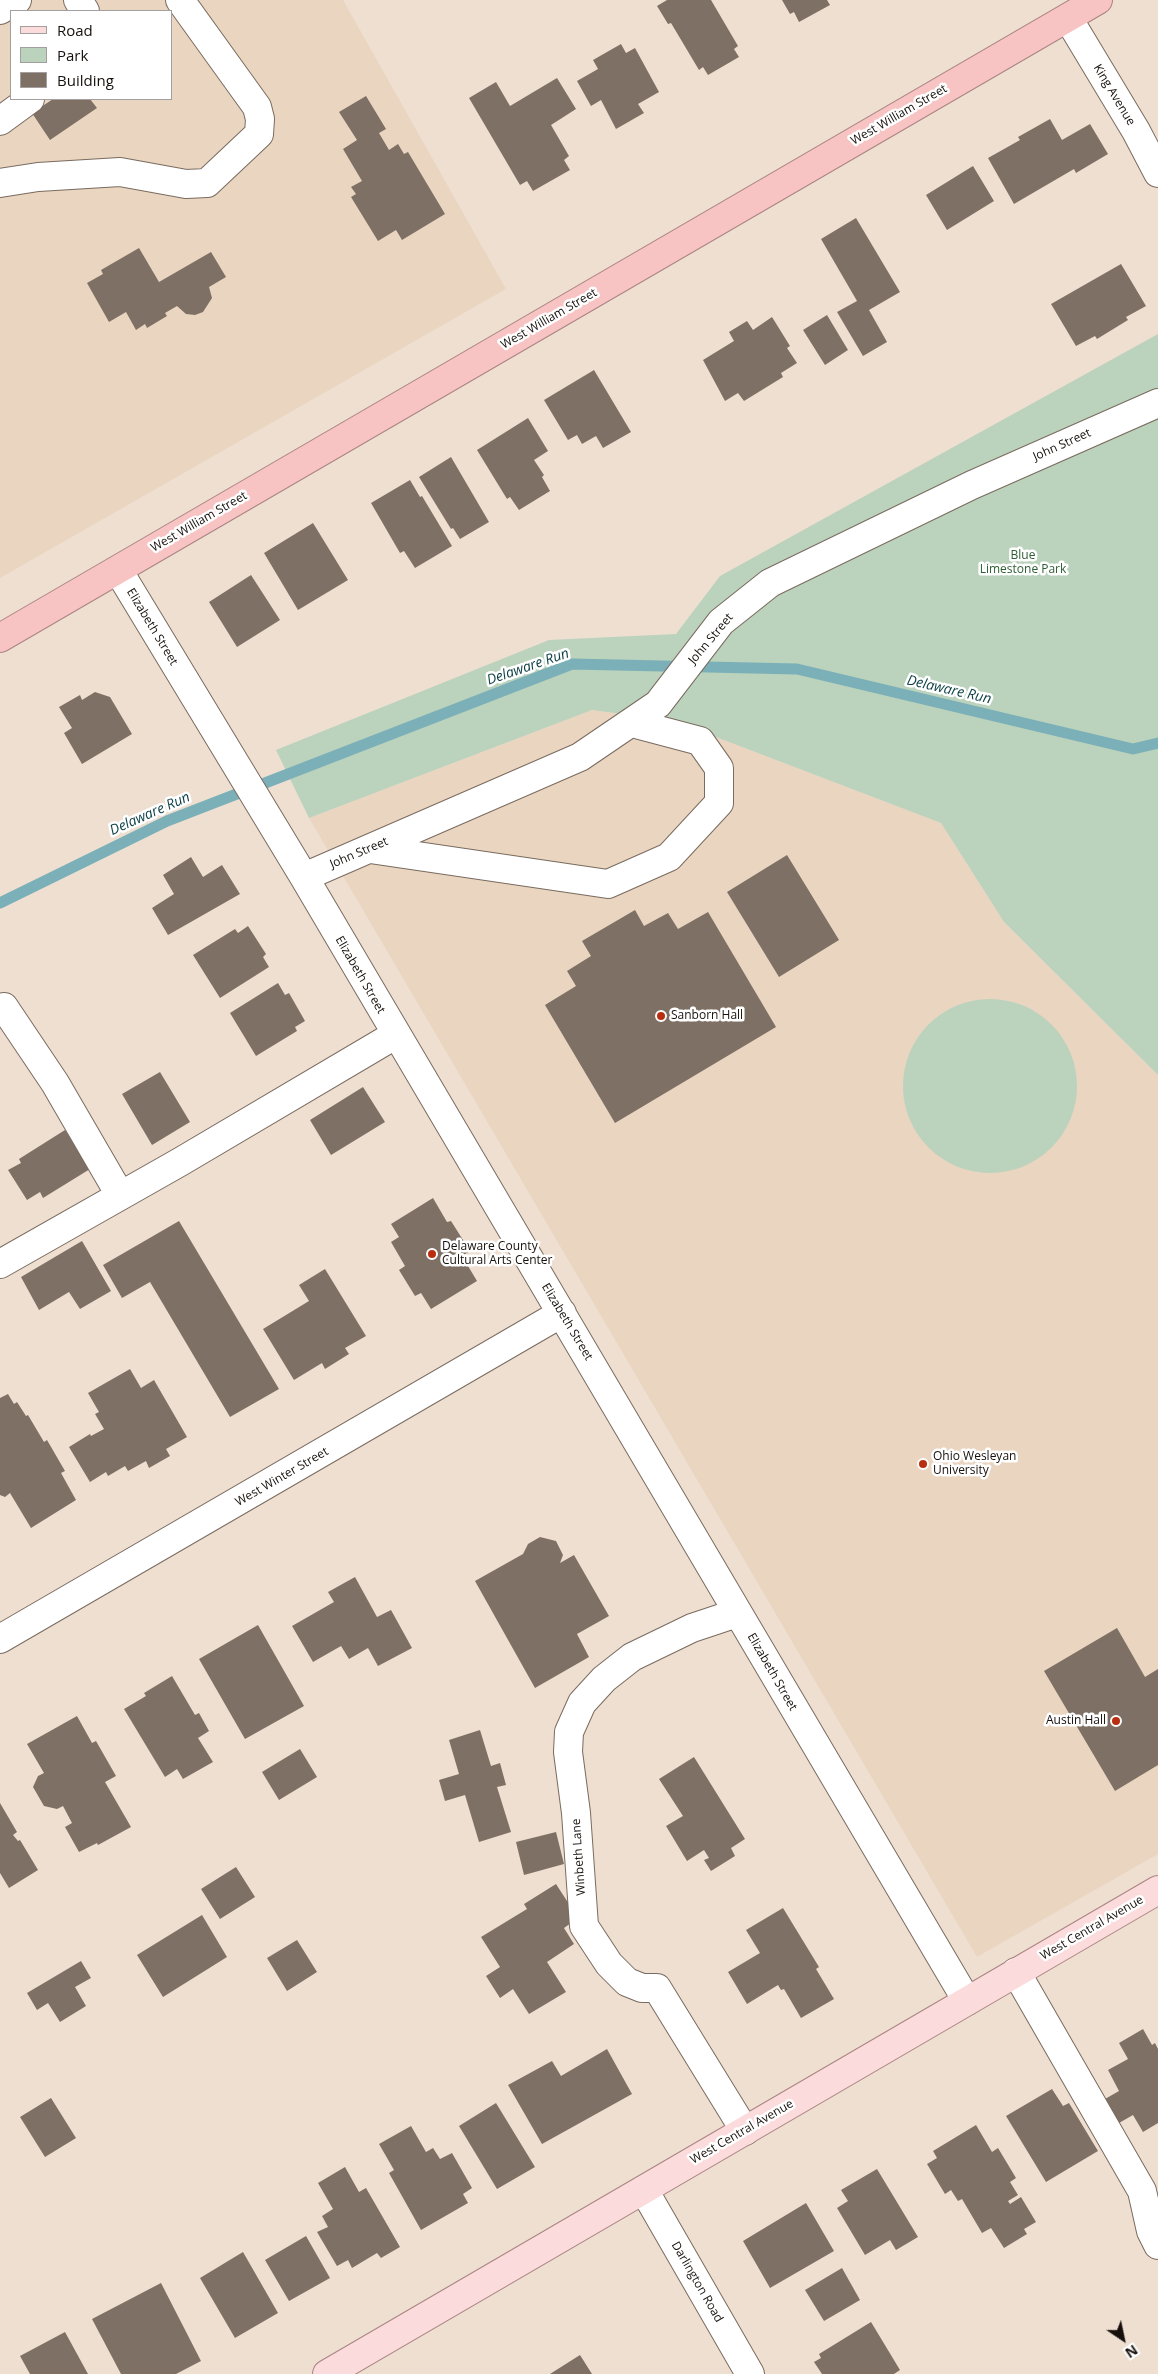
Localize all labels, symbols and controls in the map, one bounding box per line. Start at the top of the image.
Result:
legend [10,10,172,100]
text: Road [57,20,93,40]
text: Park [57,45,88,65]
street label: King Avenue [1090,62,1138,128]
text: Building [57,70,114,90]
street label: West William Street [848,82,950,148]
street label: West William Street [498,286,600,352]
street label: John Street [1031,426,1093,464]
street label: West William Street [148,489,250,555]
park label: Blue Limestone Park [980,549,1066,577]
street label: Elizabeth Street [123,586,181,668]
street label: John Street [686,611,736,667]
water label: Delaware Run [485,645,571,689]
water label: Delaware Run [905,672,993,708]
water label: Delaware Run [107,789,193,839]
street label: John Street [328,834,390,872]
street label: Elizabeth Street [332,934,388,1016]
place label: Sanborn Hall [671,1009,743,1023]
marker: Sanborn Hall [655,1010,667,1022]
place label: Delaware County Cultural Arts Center [442,1240,552,1268]
marker: Delaware County Cultural Arts Center [426,1248,438,1260]
street label: Elizabeth Street [538,1281,596,1363]
street label: West Winter Street [233,1445,331,1509]
place label: Ohio Wesleyan University [933,1450,1016,1478]
marker: Ohio Wesleyan University [917,1458,929,1470]
street label: Elizabeth Street [744,1631,800,1713]
place label: Austin Hall [1046,1714,1106,1728]
marker: Austin Hall [1110,1715,1122,1727]
street label: Winbeth Lane [569,1818,589,1896]
street label: West Central Avenue [1038,1893,1146,1963]
street label: West Central Avenue [688,2097,796,2167]
street label: Darlington Road [668,2239,726,2325]
north arrow [1098,2314,1148,2364]
text: N [1122,2341,1142,2363]

